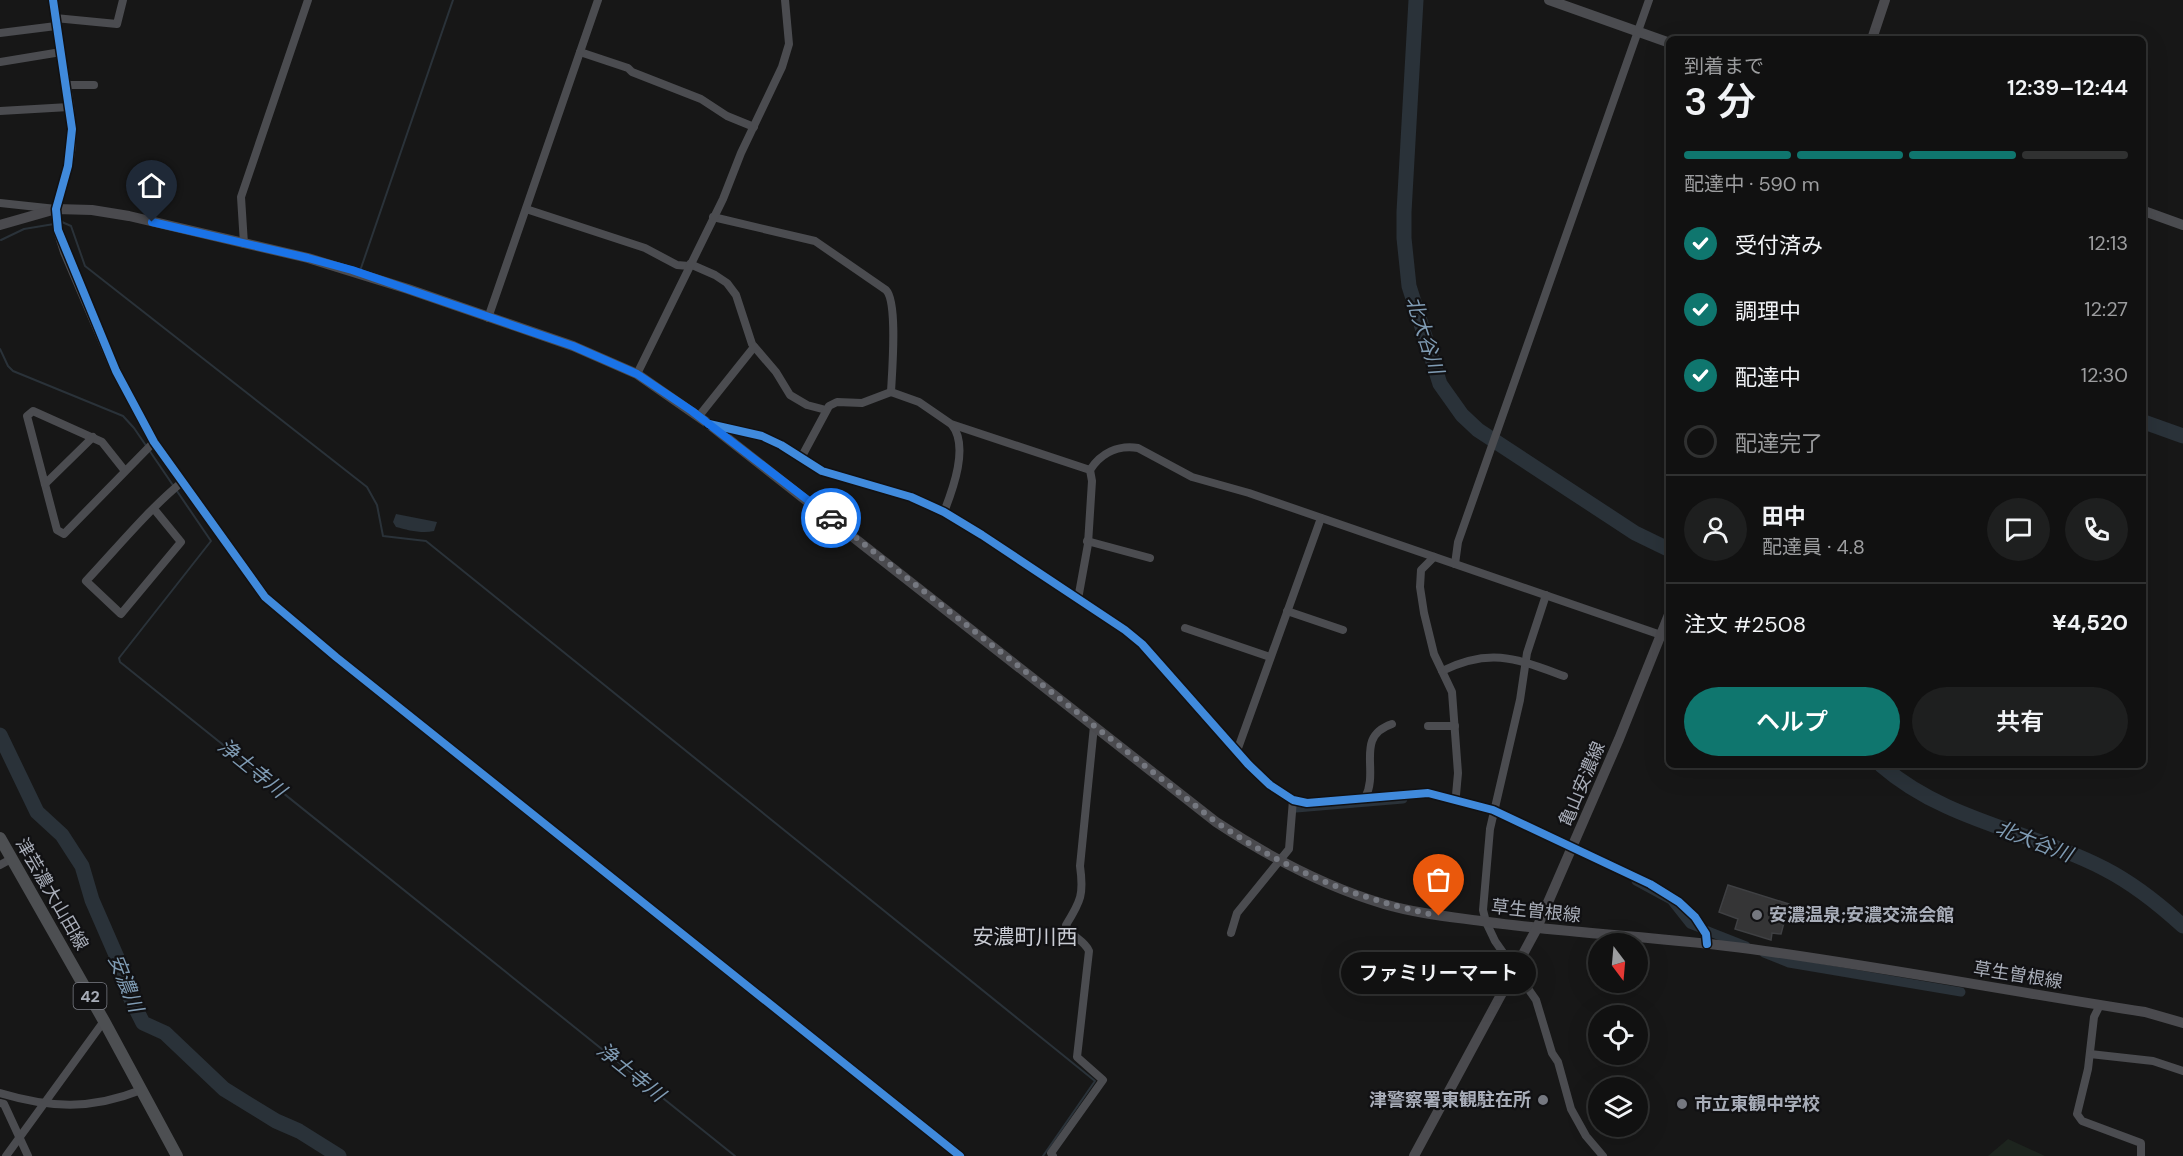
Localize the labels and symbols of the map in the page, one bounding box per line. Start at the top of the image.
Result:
pin [126,160,177,222]
water label: 北大谷川 [1400,293,1450,379]
courier [801,488,861,548]
water label: 浄土寺川 [213,733,293,805]
street label: 亀山安濃線 [1553,738,1611,830]
water label: 北大谷川 [1992,815,2078,868]
street label: 津芸濃大山田線 [10,833,94,955]
pin [1413,854,1464,916]
street label: 草生曽根線 [1490,894,1582,928]
place label: 安濃温泉;安濃交流会館 [1769,903,1954,927]
marker: 安濃温泉;安濃交流会館 [1750,908,1764,922]
district label: 安濃町川西 [973,923,1078,951]
north arrow [1588,933,1648,993]
water label: 安濃川 [103,950,150,1018]
callout: ファミリーマート [1342,952,1537,994]
street label: 草生曽根線 [1972,956,2064,994]
road number: 42 [74,983,106,1009]
water label: 浄土寺川 [592,1037,672,1109]
place label: 津警察署東観駐在所 [1369,1088,1531,1112]
place label: 市立東観中学校 [1694,1092,1820,1116]
marker: 津警察署東観駐在所 [1536,1093,1550,1107]
marker: 市立東観中学校 [1675,1097,1689,1111]

